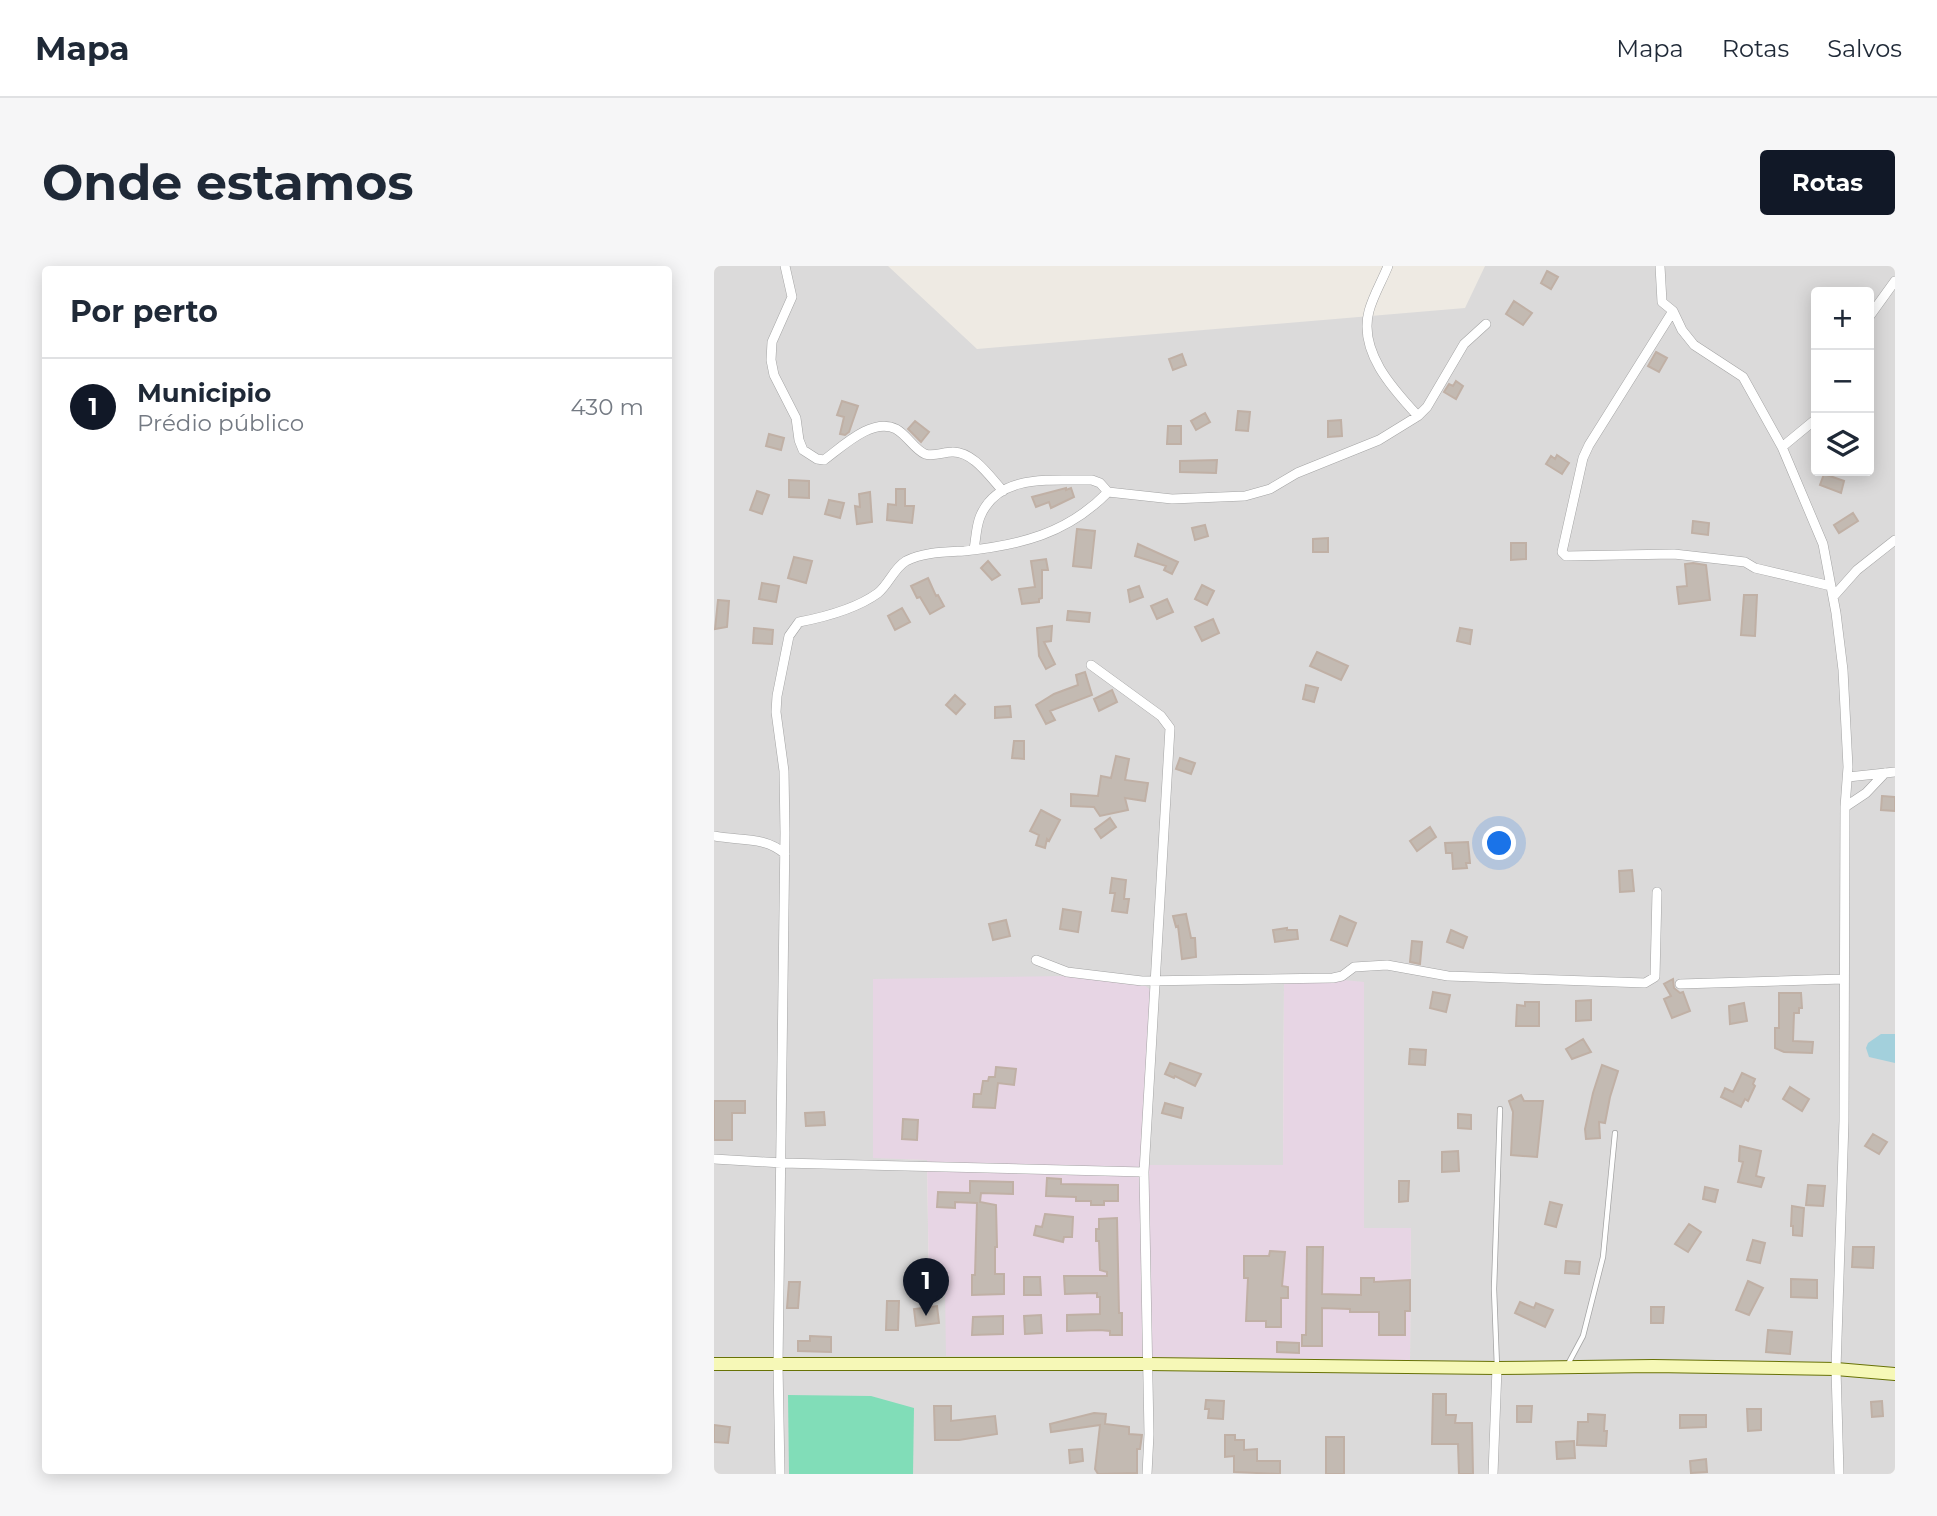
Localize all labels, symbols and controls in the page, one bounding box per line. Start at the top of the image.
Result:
text: Mapa [35,28,130,68]
text: Mapa [1616,34,1684,63]
text: Rotas [1722,34,1789,63]
text: Salvos [1827,34,1902,63]
button: Rotas [1760,150,1895,215]
text: Onde estamos [42,153,413,212]
map controls [1811,287,1874,476]
button: + [1811,287,1874,350]
text: Por perto [70,293,218,330]
button: − [1811,350,1874,413]
text: Municipio [137,377,271,409]
text: 1 [88,393,98,421]
text: 430 m [571,393,644,421]
text: Prédio público [137,409,304,437]
button: layers [1811,413,1874,476]
your location [1482,826,1516,860]
pin: 1 [903,1258,949,1316]

